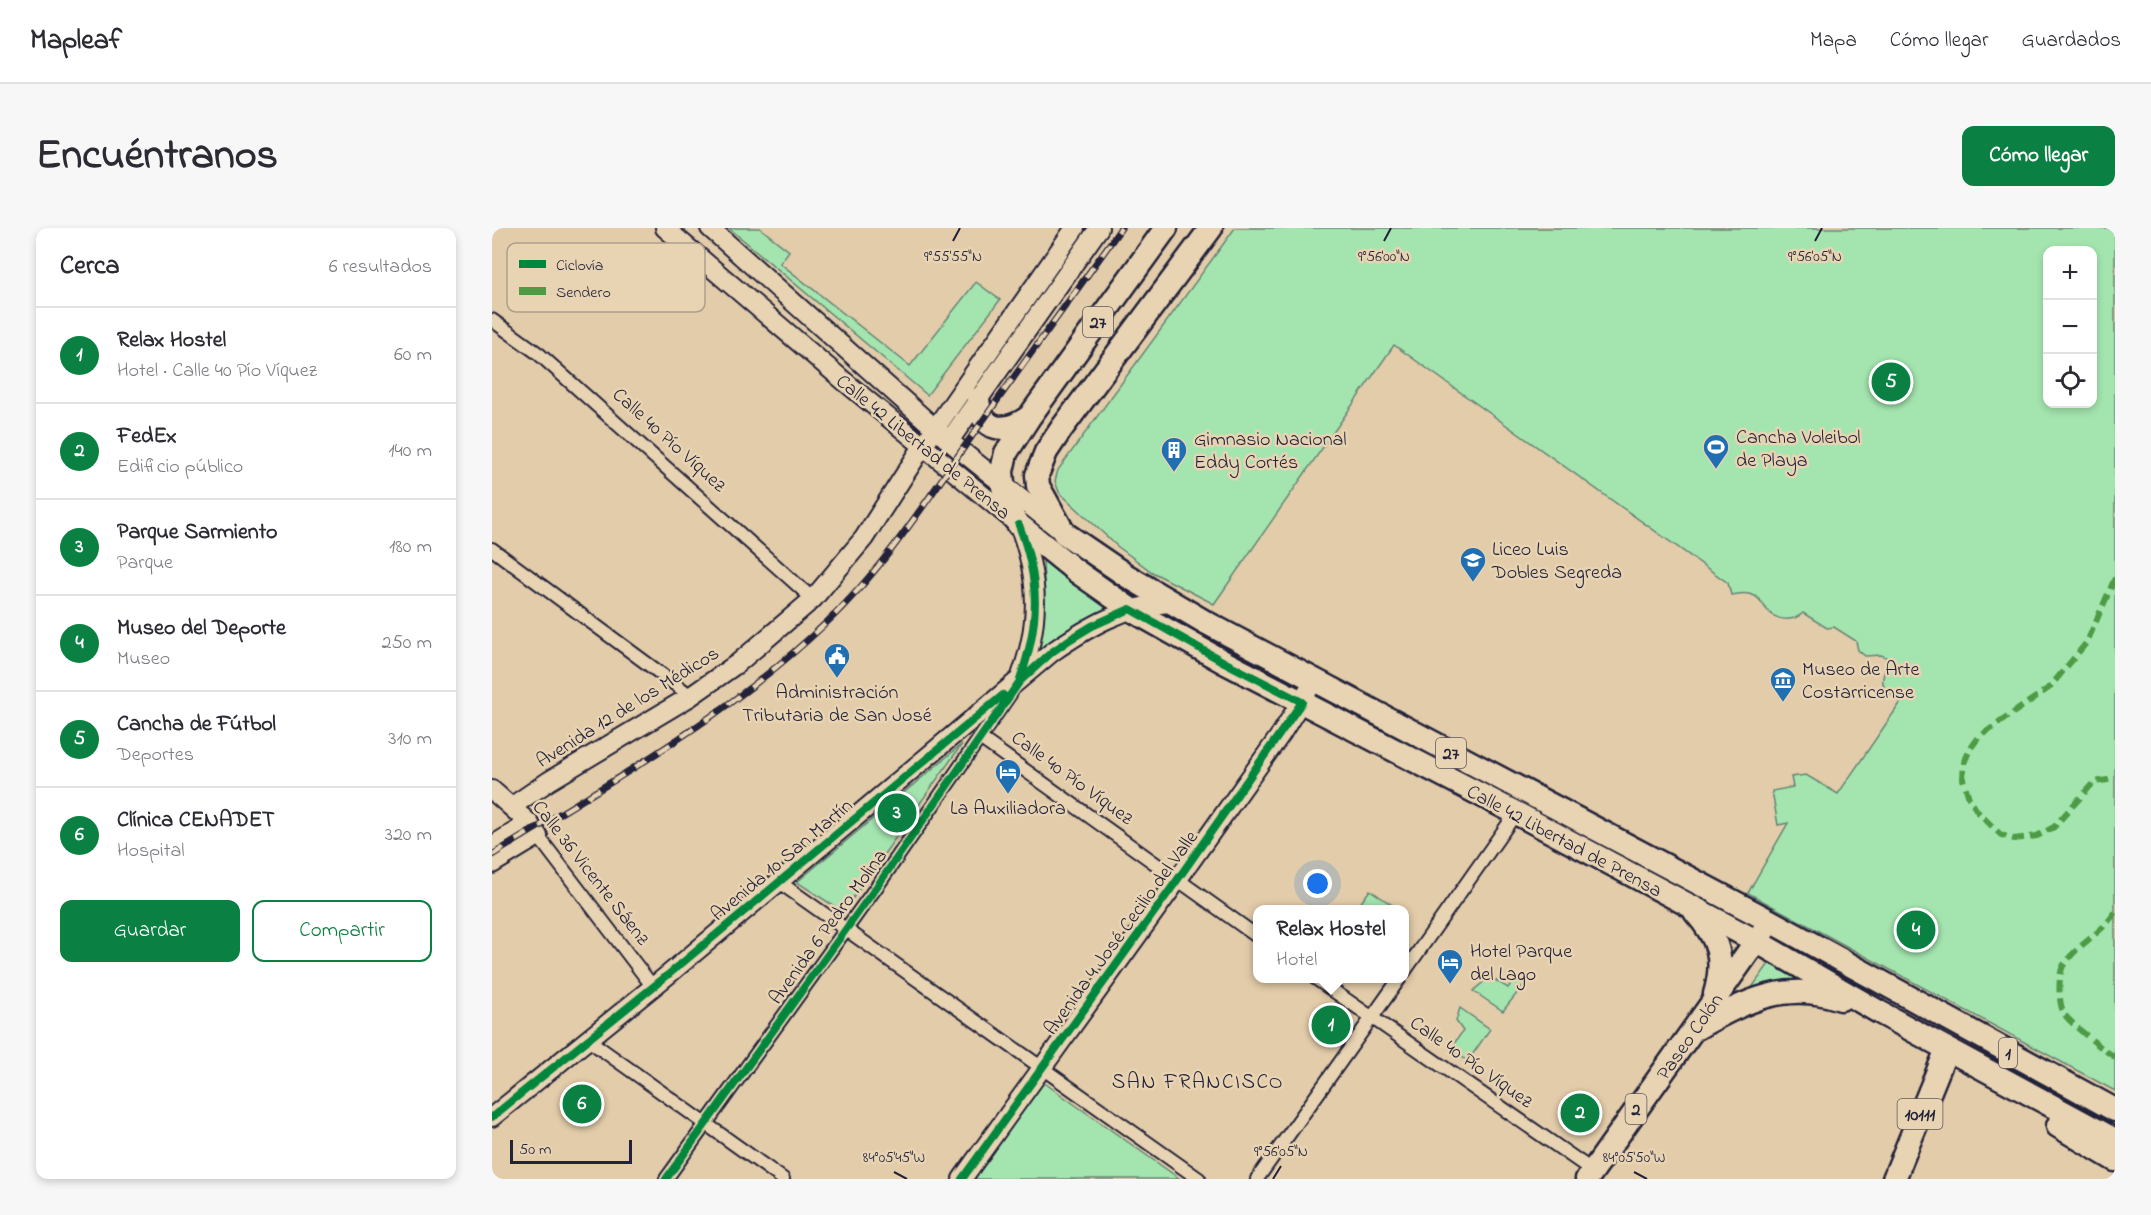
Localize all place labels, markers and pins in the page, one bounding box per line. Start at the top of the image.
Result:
pin: 5 [1872,360,1910,404]
place label: Cancha Voleibol de Playa [1736,424,1861,476]
place label: Gimnasio Nacional Eddy Cortés [1194,426,1347,478]
sports icon: Cancha Voleibol de Playa [1701,432,1731,470]
building icon: Gimnasio Nacional Eddy Cortés [1159,435,1189,473]
place label: Liceo Luis Dobles Segreda [1491,536,1622,589]
school or university icon: Liceo Luis Dobles Segreda [1458,545,1488,583]
public building icon: Administración Tributaria de San José [822,641,852,679]
place label: Museo de Arte Costarricense [1802,656,1919,708]
museum icon: Museo de Arte Costarricense [1768,665,1798,703]
place label: Administración Tributaria de San José [742,679,932,731]
hotel icon: La Auxiliadora [993,757,1023,795]
pin: 3 [878,790,916,836]
place label: La Auxiliadora [950,795,1066,824]
pin: 4 [1896,908,1936,952]
place label: Hotel Parque del Lago [1470,938,1572,991]
hotel icon: Hotel Parque del Lago [1435,947,1465,985]
pin: 1 [1312,1002,1350,1048]
pin: 6 [562,1082,602,1126]
pin: 2 [1560,1090,1600,1136]

